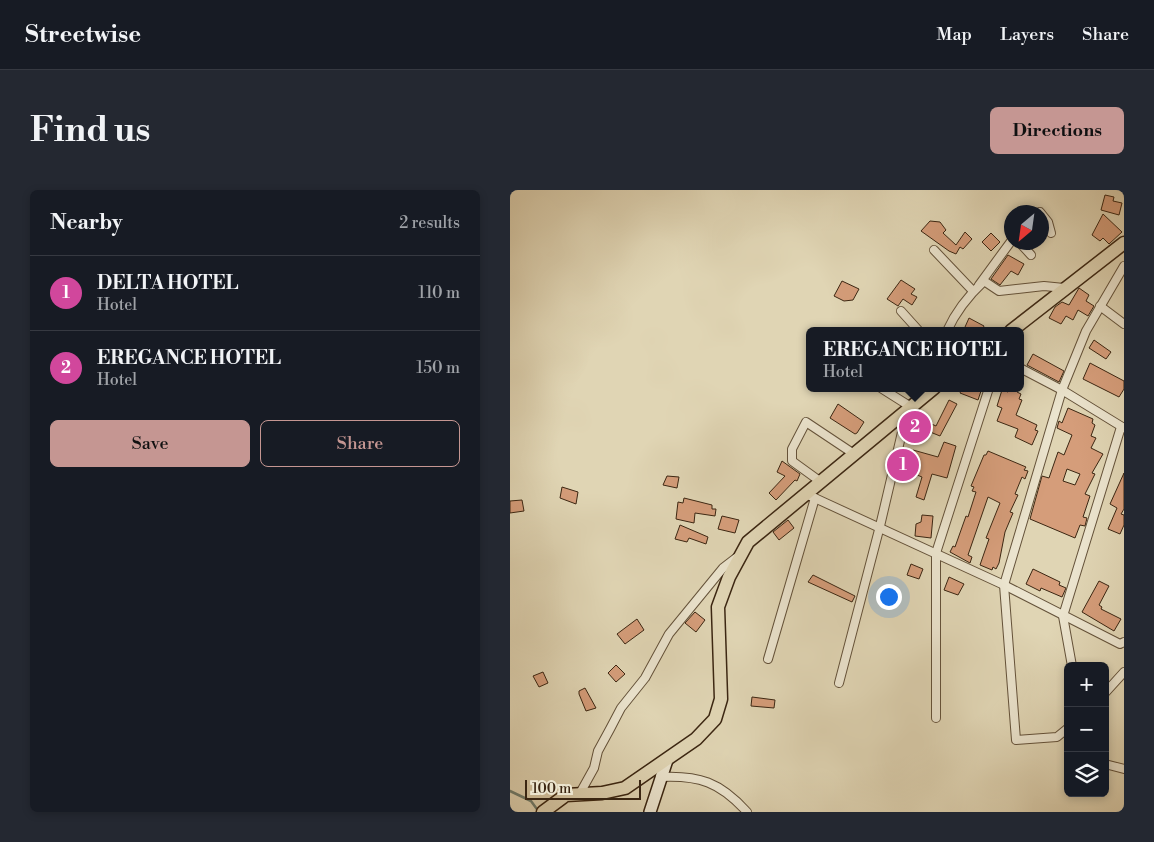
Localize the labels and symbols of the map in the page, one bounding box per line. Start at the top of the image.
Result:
north arrow [1004,205,1049,250]
pin: 2 [899,408,931,446]
pin: 1 [887,446,919,484]
your location [876,584,902,610]
scale bar [525,777,641,800]

